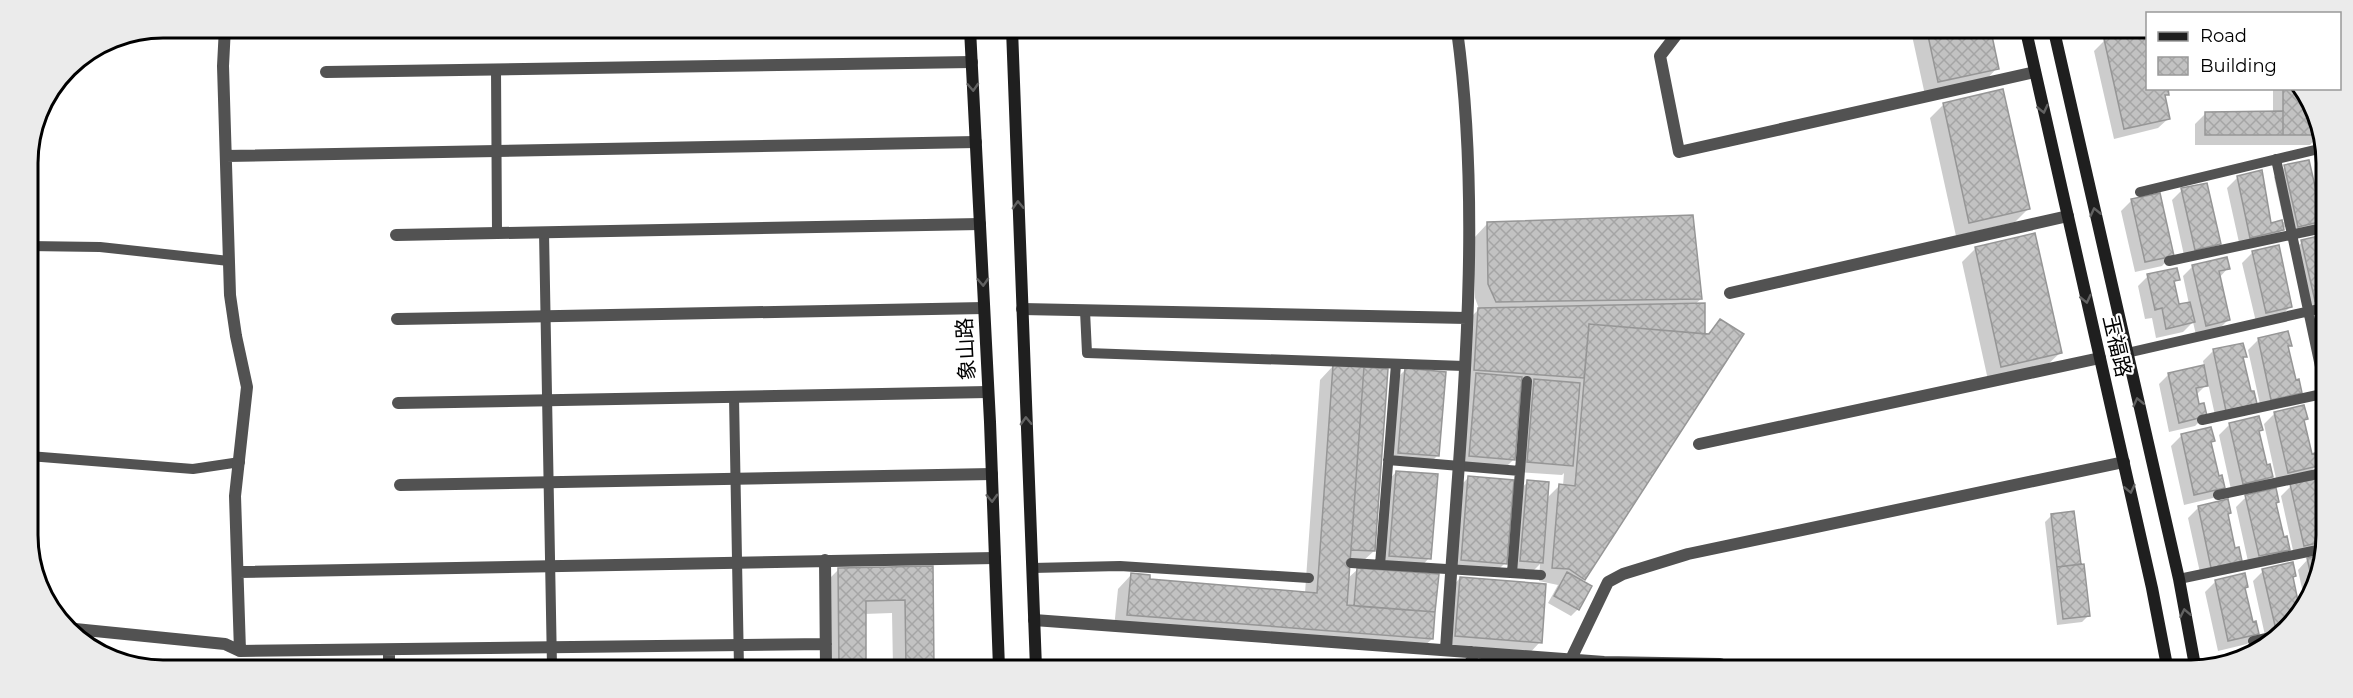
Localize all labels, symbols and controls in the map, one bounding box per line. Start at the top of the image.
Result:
legend [2146,12,2341,90]
text: Road [2200,25,2247,47]
text: Building [2200,55,2277,77]
one-way arrow [966,83,979,92]
one-way arrow [2036,103,2049,113]
one-way arrow [1012,201,1025,210]
one-way arrow [2089,208,2102,218]
one-way arrow [976,277,989,286]
one-way arrow [2079,294,2092,304]
street label: 玉福路 [2098,312,2137,379]
street label: 象山路 [951,317,980,381]
one-way arrow [2132,398,2145,408]
one-way arrow [1020,417,1033,426]
one-way arrow [2123,484,2136,494]
one-way arrow [986,493,999,502]
one-way arrow [2179,609,2192,619]

